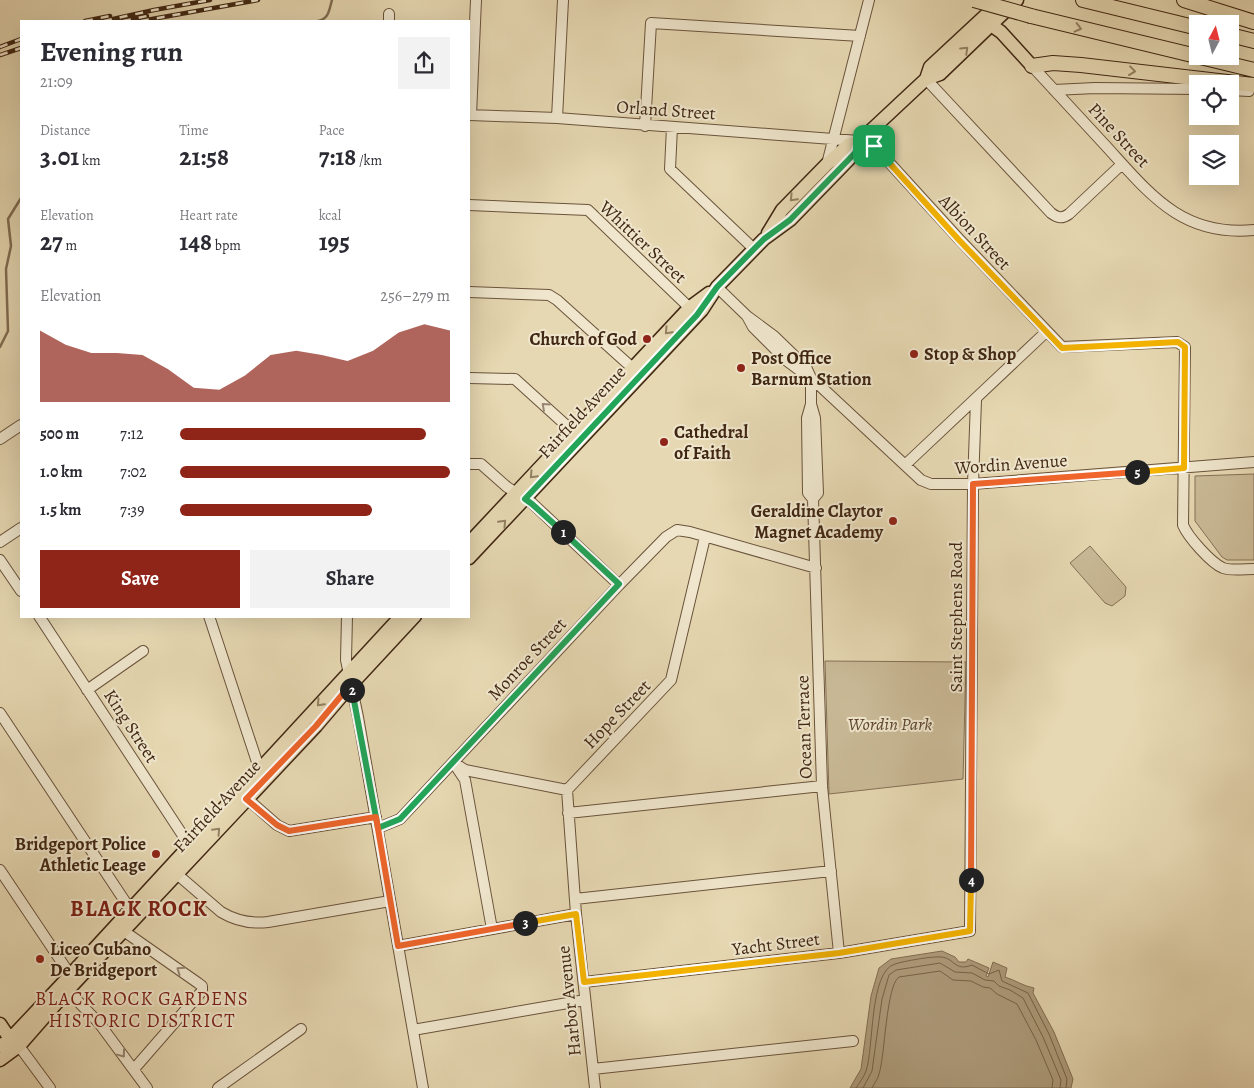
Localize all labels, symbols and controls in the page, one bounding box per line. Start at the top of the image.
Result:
north arrow [1189,15,1239,65]
map controls [1189,15,1239,185]
one-way arrow [1074,22,1082,32]
text: Evening run [40,33,183,71]
button: share [398,37,450,89]
one-way arrow [959,47,968,56]
one-way arrow [1129,65,1137,76]
text: 21:09 [40,71,73,93]
button: locate [1189,75,1239,125]
street label: Orland Street [616,95,717,125]
street label: Pine Street [1083,97,1155,173]
text: Distance [40,121,90,140]
text: Time [179,121,208,140]
text: Pace [319,121,345,140]
pin [853,125,895,167]
icon: arrive [860,132,888,160]
button: layers [1189,135,1239,185]
text: 3.01 [40,140,79,174]
text: 21:58 [179,140,229,174]
text: 7:18 [319,140,356,174]
text: km [79,151,101,170]
text: /km [356,151,382,170]
street label: Albion Street [933,188,1016,275]
one-way arrow [790,193,799,202]
street label: Whittier Street [593,195,692,289]
text: Elevation [40,206,94,225]
text: Heart rate [179,206,238,225]
text: kcal [319,206,341,225]
text: 27 [40,225,63,259]
text: 148 [179,225,212,259]
text: 195 [319,225,350,259]
text: m [63,236,77,255]
text: bpm [212,236,241,255]
text: Elevation [40,285,101,307]
text: 256–279 m [380,285,450,307]
one-way arrow [665,325,674,334]
place label: Church of God [529,327,637,351]
marker: Church of God [641,333,653,345]
place label: Stop & Shop [924,342,1016,366]
place label: Post Office Barnum Station [751,346,872,391]
marker: Stop & Shop [908,348,920,360]
street label: Fairfield Avenue [533,360,631,464]
marker: Post Office Barnum Station [735,362,747,374]
one-way arrow [542,403,551,412]
place label: Cathedral of Faith [674,420,748,465]
text: 500 m [40,423,79,445]
text: 7:12 [120,423,144,445]
marker: Cathedral of Faith [658,436,670,448]
street label: Wordin Avenue [953,448,1068,480]
pin: 5 [1124,460,1150,484]
text: 1.0 km [40,461,83,483]
text: 7:02 [120,461,147,483]
text: 5 [1135,463,1140,482]
one-way arrow [530,470,539,479]
text: 1.5 km [40,499,81,521]
text: 7:39 [120,499,144,521]
place label: Geraldine Claytor Magnet Academy [751,499,884,544]
marker: Geraldine Claytor Magnet Academy [887,515,899,527]
one-way arrow [497,519,506,528]
pin: 1 [550,520,576,544]
text: 1 [561,523,566,542]
street label: Saint Stephens Road [944,541,968,692]
button: Save [40,550,240,608]
button: Share [250,550,450,608]
street label: Monroe Street [482,612,572,706]
street label: Hope Street [578,674,656,754]
street label: Ocean Terrace [790,675,818,779]
pin: 2 [340,678,364,702]
text: 2 [349,681,356,700]
street label: King Street [98,685,164,767]
one-way arrow [317,697,326,706]
park label: Wordin Park [848,712,932,736]
street label: Fairfield Avenue [168,754,266,858]
one-way arrow [211,827,220,836]
place label: Bridgeport Police Athletic Leage [15,832,146,877]
marker: Bridgeport Police Athletic Leage [150,848,162,860]
pin: 4 [958,868,984,892]
text: 4 [968,871,975,890]
district label: BLACK ROCK [70,894,208,924]
pin: 3 [512,910,538,936]
text: 3 [522,914,529,933]
street label: Yacht Street [730,927,821,961]
place label: Liceo Cubano De Bridgeport [50,937,157,982]
street label: Harbor Avenue [551,945,587,1057]
marker: Liceo Cubano De Bridgeport [34,953,46,965]
one-way arrow [176,967,186,976]
district label: BLACK ROCK GARDENS HISTORIC DISTRICT [35,986,249,1034]
one-way arrow [116,1048,125,1058]

